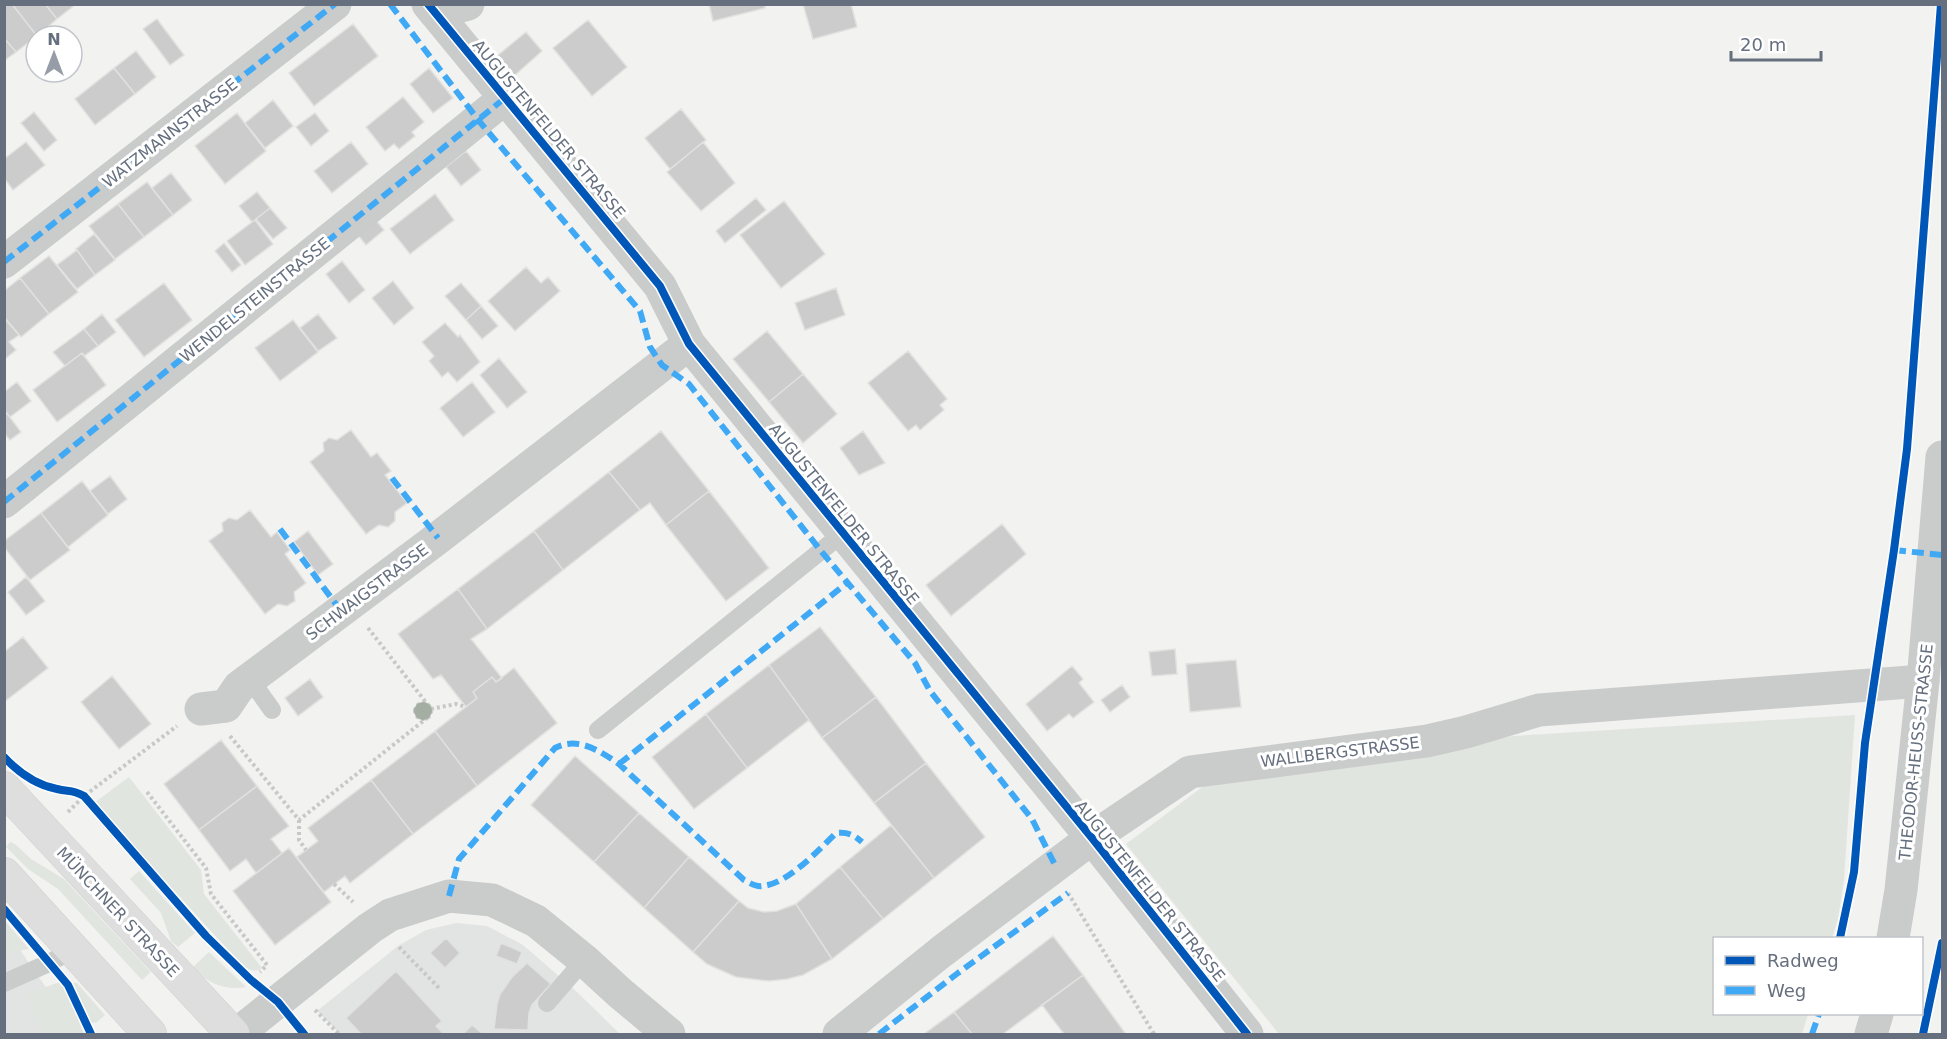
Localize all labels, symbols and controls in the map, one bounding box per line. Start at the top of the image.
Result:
north arrow [24,24,84,84]
scale bar [1731,24,1821,62]
text: N [47,30,61,49]
text: 20 m [1740,34,1786,55]
street label: AUGUSTENFELDER STRASSE [469,36,629,222]
street label: WATZMANNSTRASSE [99,74,241,192]
street label: WENDELSTEINSTRASSE [176,234,334,366]
street label: AUGUSTENFELDER STRASSE [765,420,923,608]
street label: SCHWAIGSTRASSE [302,540,432,644]
street label: THEODOR-HEUSS-STRASSE [1895,643,1937,862]
street label: WALLBERGSTRASSE [1259,733,1421,771]
street label: AUGUSTENFELDER STRASSE [1071,797,1229,985]
street label: MÜNCHNER STRASSE [53,843,183,981]
legend [1713,937,1923,1015]
text: Radweg [1767,950,1839,971]
text: Weg [1767,980,1806,1001]

